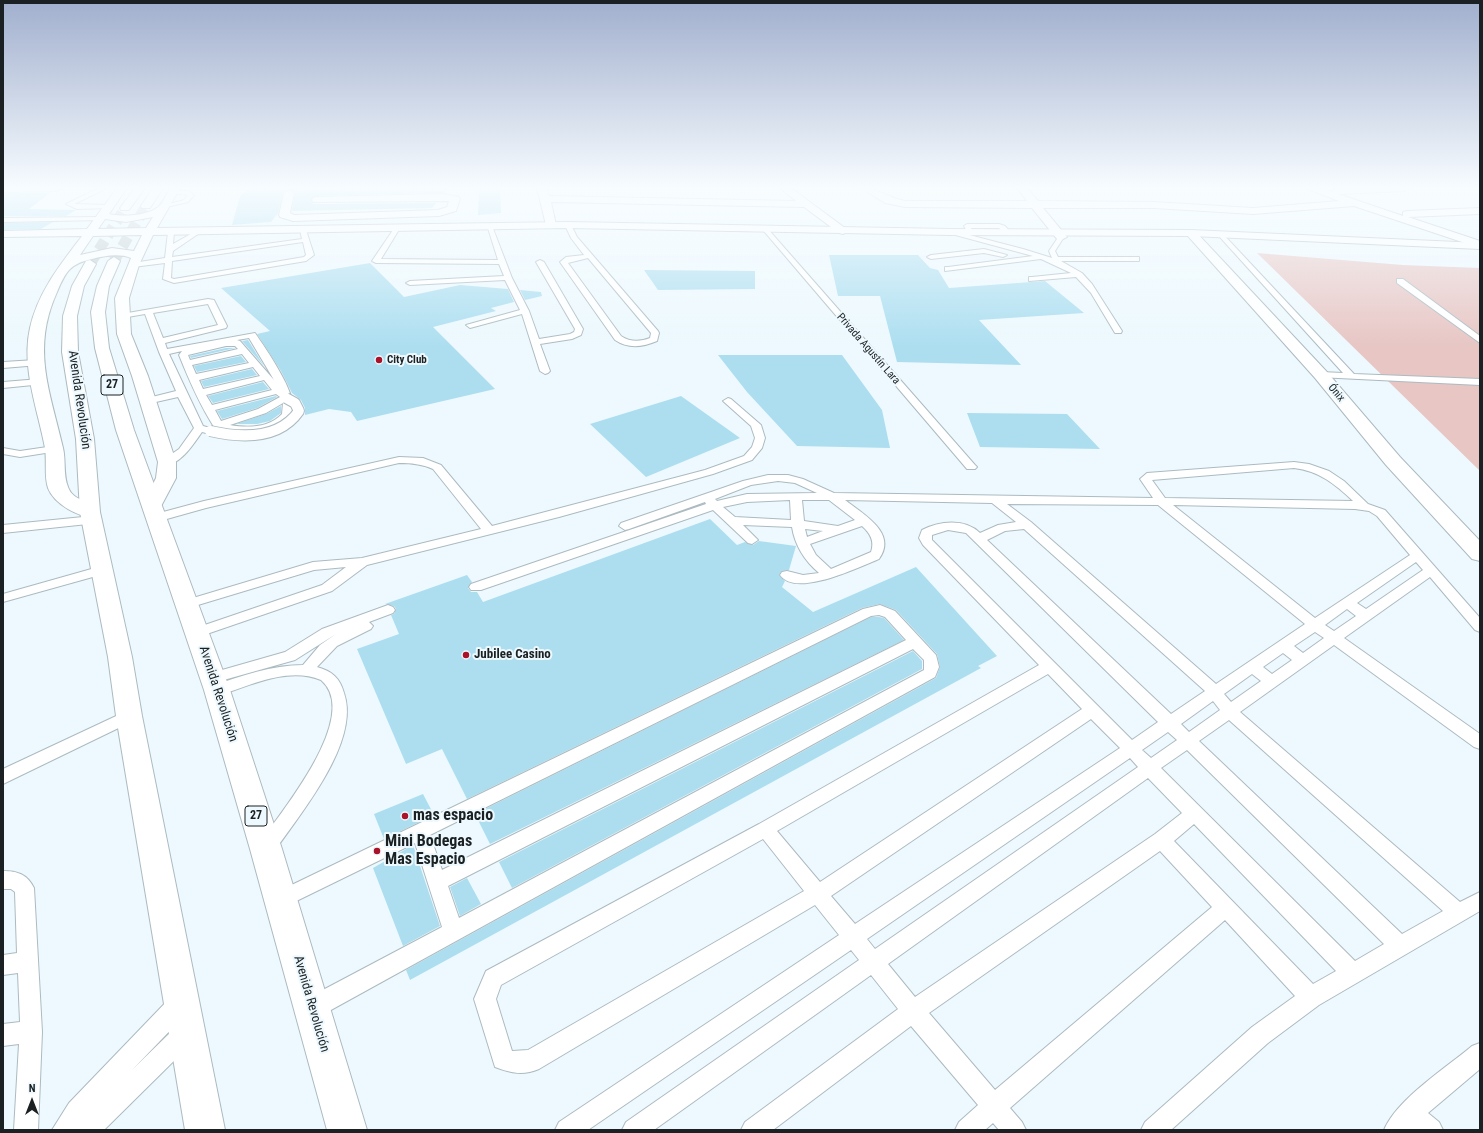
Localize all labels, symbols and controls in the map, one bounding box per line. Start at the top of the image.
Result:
street label: Privada Agustín Lara [834,311,902,387]
street label: Avenida Revolución [64,350,94,450]
place label: City Club [387,353,427,367]
marker: City Club [374,355,384,365]
road number: 27 [101,375,123,395]
street label: Ónix [1325,381,1347,405]
street label: Avenida Revolución [195,644,241,744]
place label: Jubilee Casino [474,647,551,663]
marker: Jubilee Casino [461,650,471,660]
road number: 27 [245,806,267,826]
place label: mas espacio [413,806,493,826]
marker: mas espacio [400,811,410,821]
place label: Mini Bodegas Mas Espacio [385,832,472,870]
marker: Mini Bodegas Mas Espacio [372,846,382,856]
street label: Avenida Revolución [290,954,332,1054]
north arrow [12,1081,52,1121]
text: N [29,1082,35,1095]

